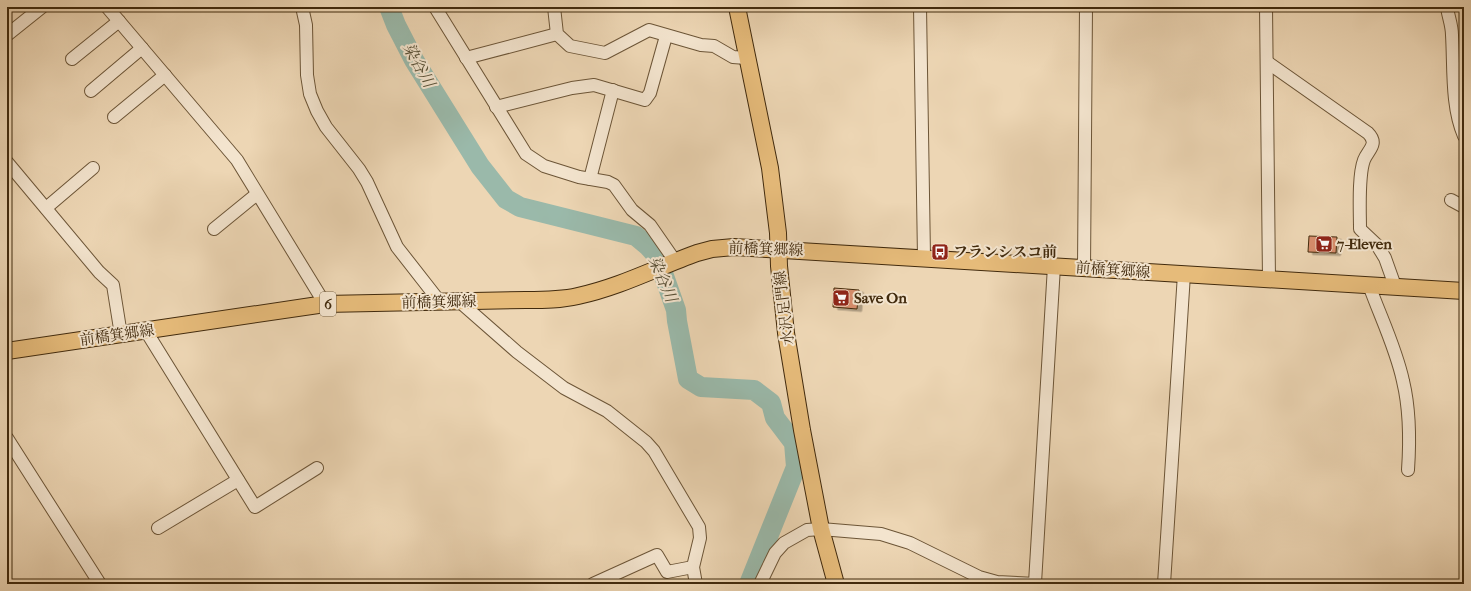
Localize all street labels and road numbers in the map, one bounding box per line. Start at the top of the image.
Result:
street label: 前橋箕郷線 [728,239,804,259]
street label: 前橋箕郷線 [1075,258,1151,282]
street label: 水沢足門線 [770,270,798,346]
road number: 6 [320,292,336,316]
street label: 前橋箕郷線 [401,292,477,312]
street label: 前橋箕郷線 [79,321,155,349]

